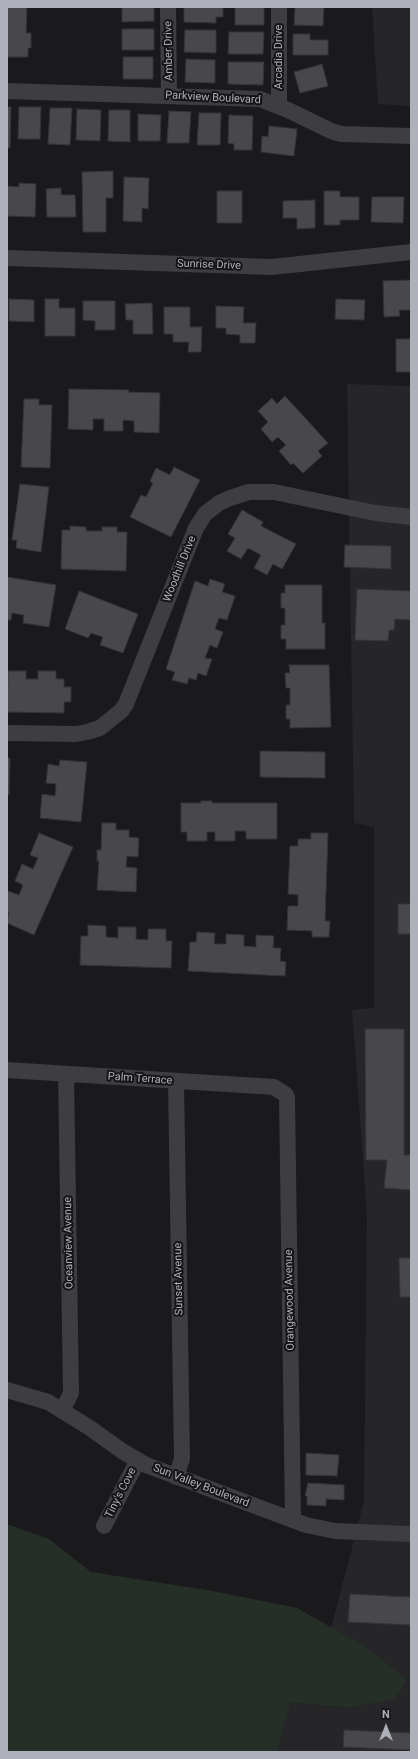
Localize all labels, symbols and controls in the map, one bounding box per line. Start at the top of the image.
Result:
street label: Amber Drive [162,21,176,81]
street label: Arcadia Drive [272,25,286,89]
street label: Parkview Boulevard [165,89,261,107]
street label: Sunrise Drive [177,257,241,273]
street label: Woodhill Drive [161,534,199,604]
street label: Palm Terrace [107,1070,173,1088]
street label: Oceanview Avenue [62,1197,76,1289]
street label: Sunset Avenue [172,1243,186,1315]
street label: Orangewood Avenue [283,1249,297,1351]
street label: Sun Valley Boulevard [151,1462,251,1510]
street label: Tiny's Cove [103,1466,139,1520]
north arrow [366,1707,406,1747]
text: N [382,1708,390,1721]

